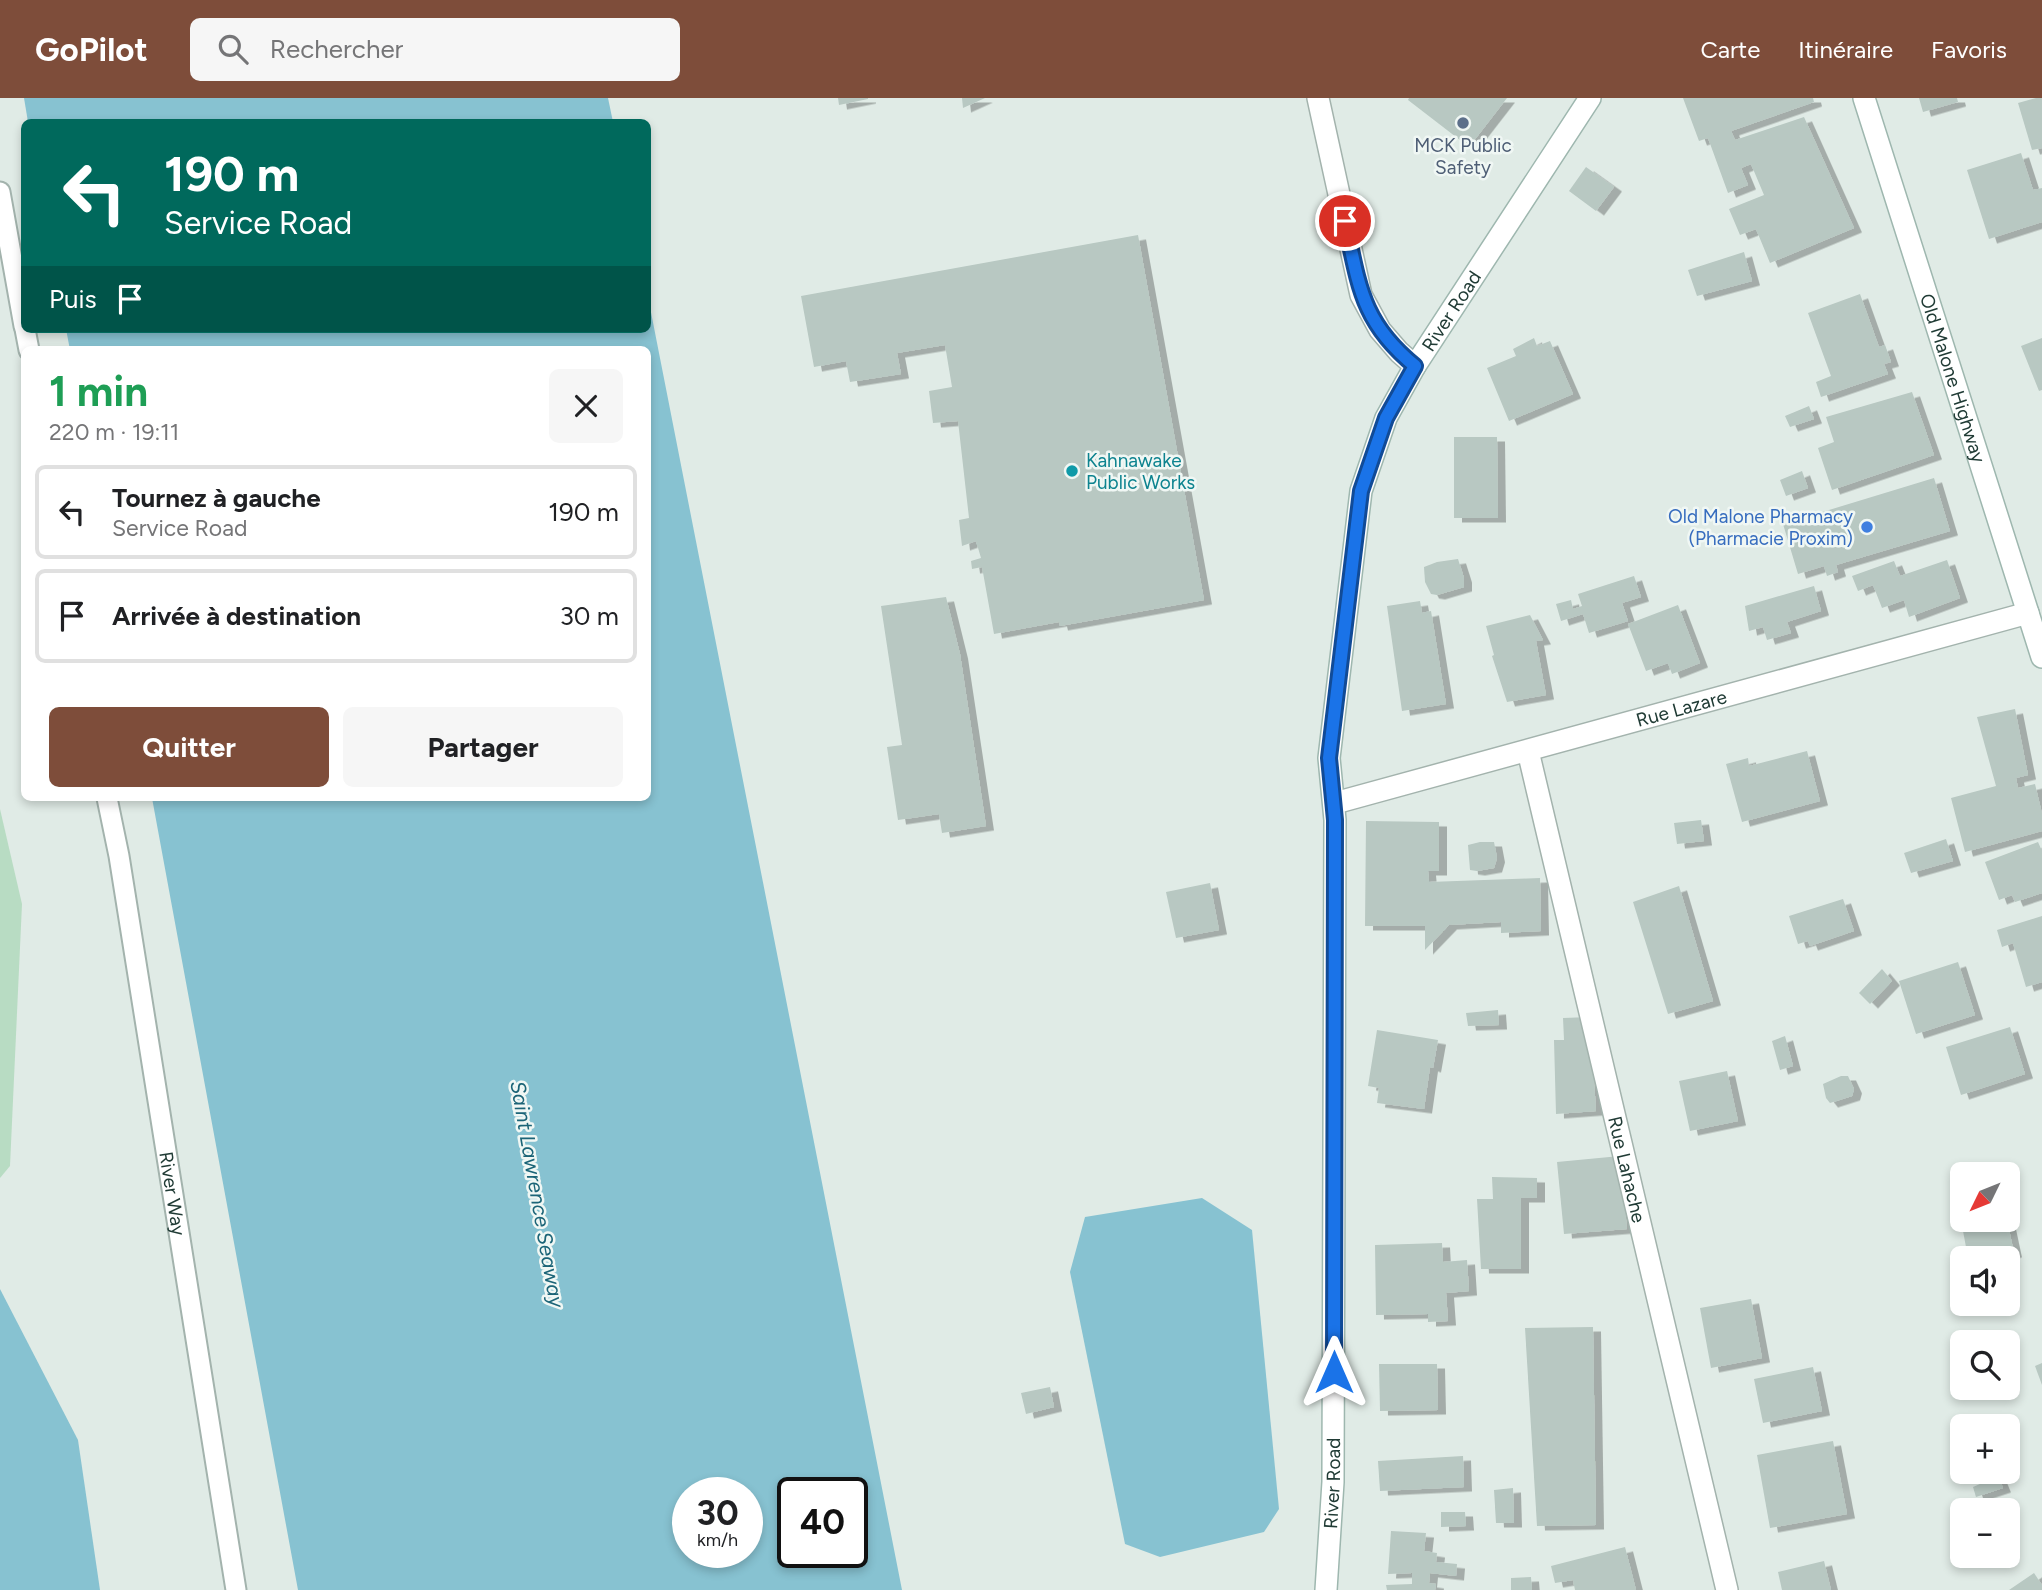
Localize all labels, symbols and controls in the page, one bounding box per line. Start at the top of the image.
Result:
search box [190,18,680,81]
text: GoPilot [35,30,148,69]
icon: search [214,30,252,68]
text: Rechercher [270,33,403,65]
text: Carte [1700,35,1760,64]
text: Itinéraire [1798,35,1893,64]
text: Favoris [1931,35,2007,64]
marker: MCK Public Safety [1455,115,1471,131]
place label: MCK Public Safety [1414,134,1512,179]
text: 190 m [164,144,299,203]
icon: left [49,147,140,238]
pin [1315,191,1375,251]
icon: arrive [1326,202,1364,240]
text: Service Road [164,204,352,242]
street label: River Road [1417,267,1486,356]
icon: arrive [111,280,149,318]
text: Puis [49,283,97,315]
street label: Old Malone Highway [1915,291,1990,466]
text: 1 min [49,366,148,417]
button: close [549,369,623,443]
text: 220 m · 19:11 [49,418,179,446]
place label: Kahnawake Public Works [1086,449,1195,494]
marker: Kahnawake Public Works [1064,463,1080,479]
text: Tournez à gauche [112,482,321,514]
icon: left [53,493,91,531]
text: 190 m [548,496,619,528]
place label: Old Malone Pharmacy (Pharmacie Proxim) [1668,505,1853,550]
text: Service Road [112,514,247,542]
marker: Old Malone Pharmacy (Pharmacie Proxim) [1859,519,1875,535]
icon: arrive [53,597,91,635]
text: Arrivée à destination [112,600,361,632]
text: 30 m [560,600,619,632]
street label: Rue Lazare [1633,685,1729,732]
button: Quitter [49,707,329,787]
button: Partager [343,707,623,787]
water label: Saint Lawrence Seaway [505,1079,570,1310]
street label: Rue Lahache [1603,1114,1650,1225]
street label: River Way [154,1150,190,1237]
north arrow [1950,1162,2020,1232]
map controls [1950,1162,2020,1568]
button: sound [1950,1246,2020,1316]
button: search [1950,1330,2020,1400]
position arrow [1297,1335,1371,1409]
button: + [1950,1414,2020,1484]
street label: River Road [1319,1438,1345,1530]
speed limit sign: 40 [777,1477,868,1568]
text: 30 [696,1492,739,1534]
button: − [1950,1498,2020,1568]
text: km/h [697,1529,738,1551]

